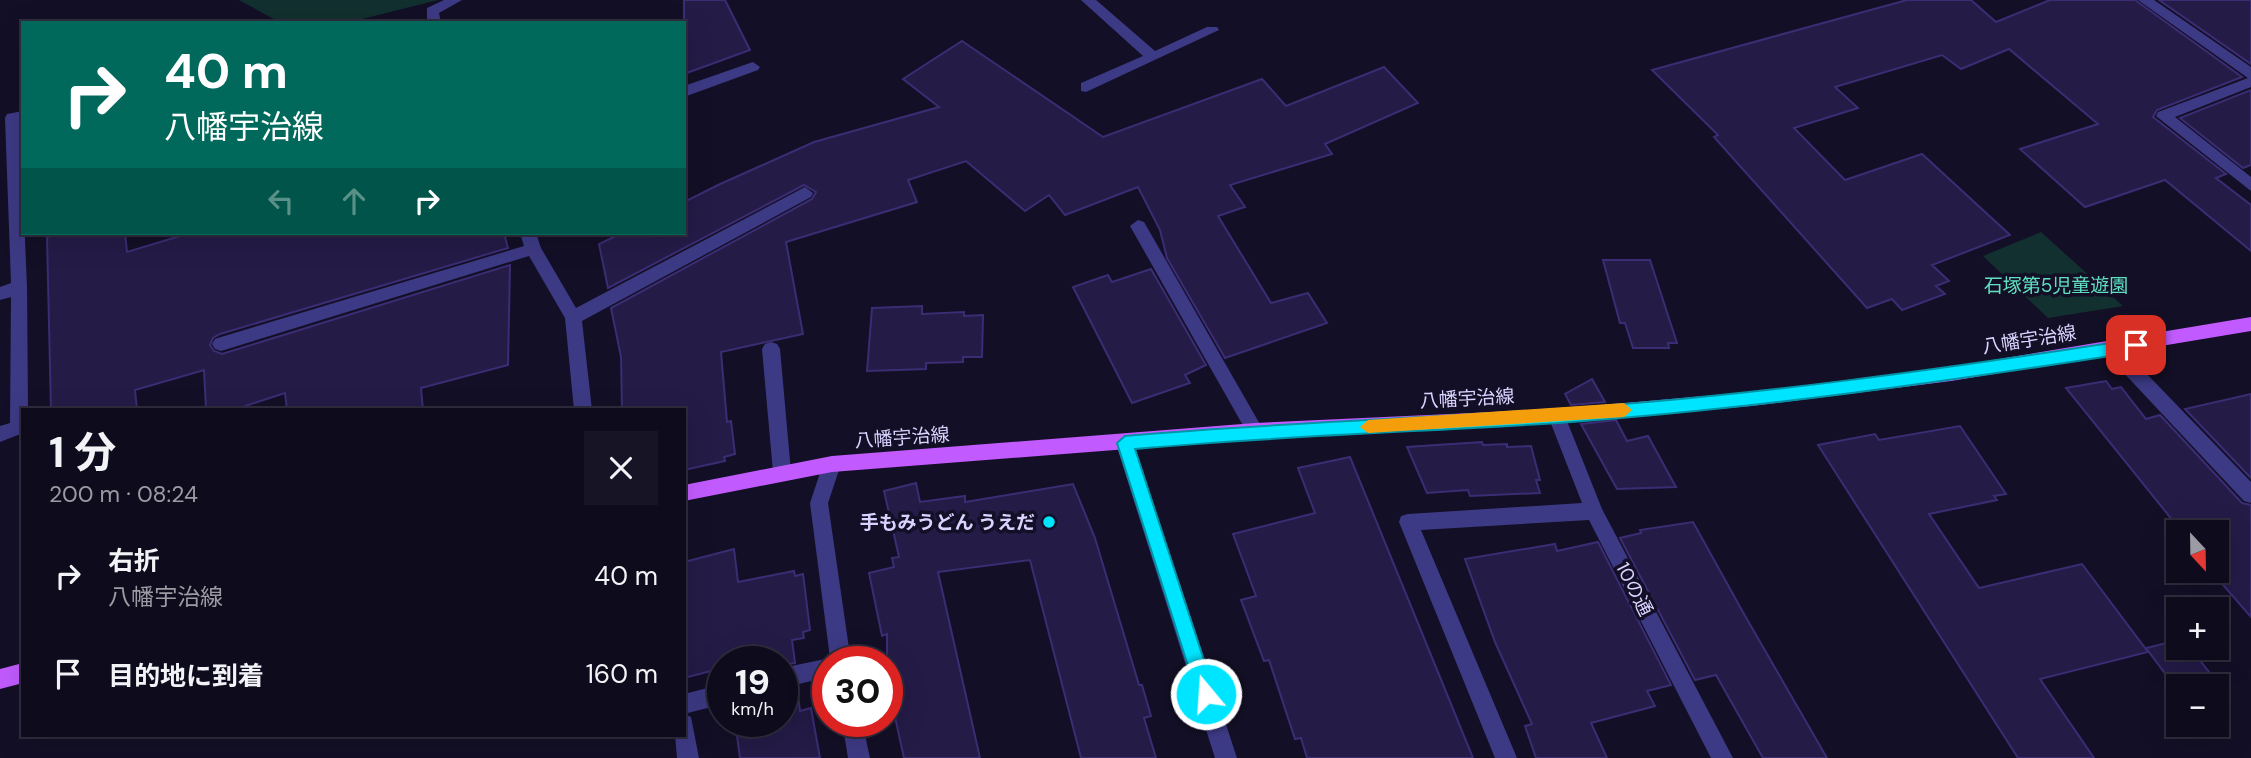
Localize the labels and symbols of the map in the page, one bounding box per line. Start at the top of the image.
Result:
park label: 石塚第5児童遊園 [1984,273,2128,298]
pin [2106,315,2166,375]
street label: 八幡宇治線 [1980,320,2078,359]
street label: 八幡宇治線 [1419,384,1515,413]
street label: 八幡宇治線 [854,422,950,453]
place label: 手もみうどん うえだ [860,510,1035,535]
marker: 手もみうどん うえだ [1041,514,1057,530]
north arrow [2166,520,2230,583]
street label: 10の通 [1610,558,1659,620]
speed limit sign: 30 [812,646,903,737]
position arrow [1169,657,1243,731]

